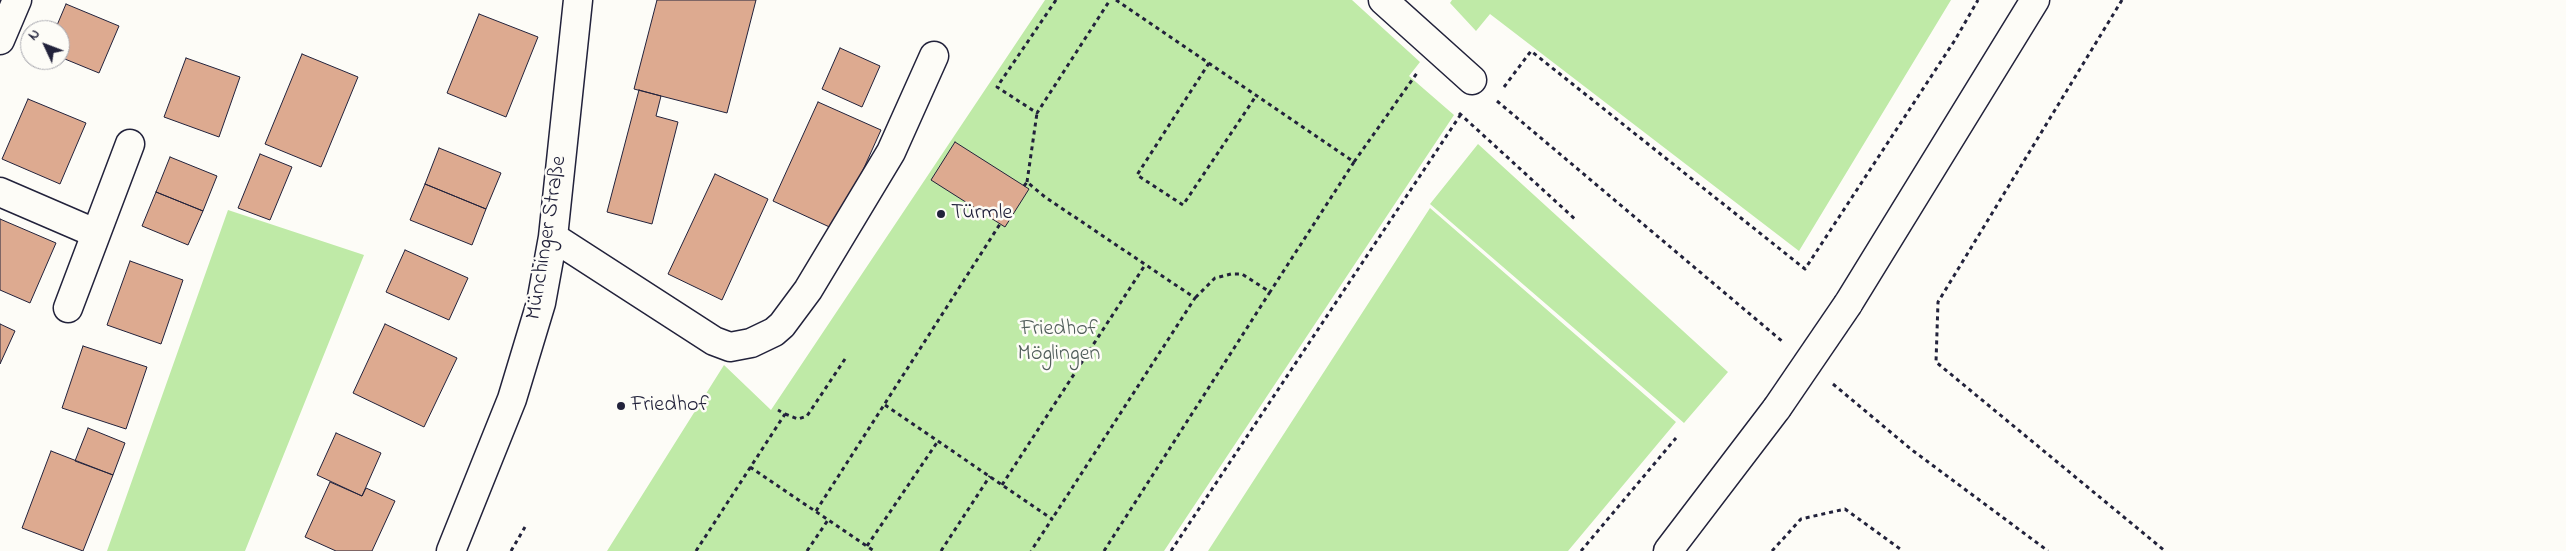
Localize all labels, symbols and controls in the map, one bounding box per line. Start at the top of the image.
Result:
north arrow [20,20,70,70]
text: N [23,24,45,46]
street label: Münchinger Straße [522,154,574,322]
place label: Türmle [951,201,1012,227]
marker: Türmle [935,208,947,220]
park label: Friedhof Möglingen [1018,317,1100,368]
place label: Friedhof [631,393,709,419]
marker: Friedhof [615,400,627,412]

